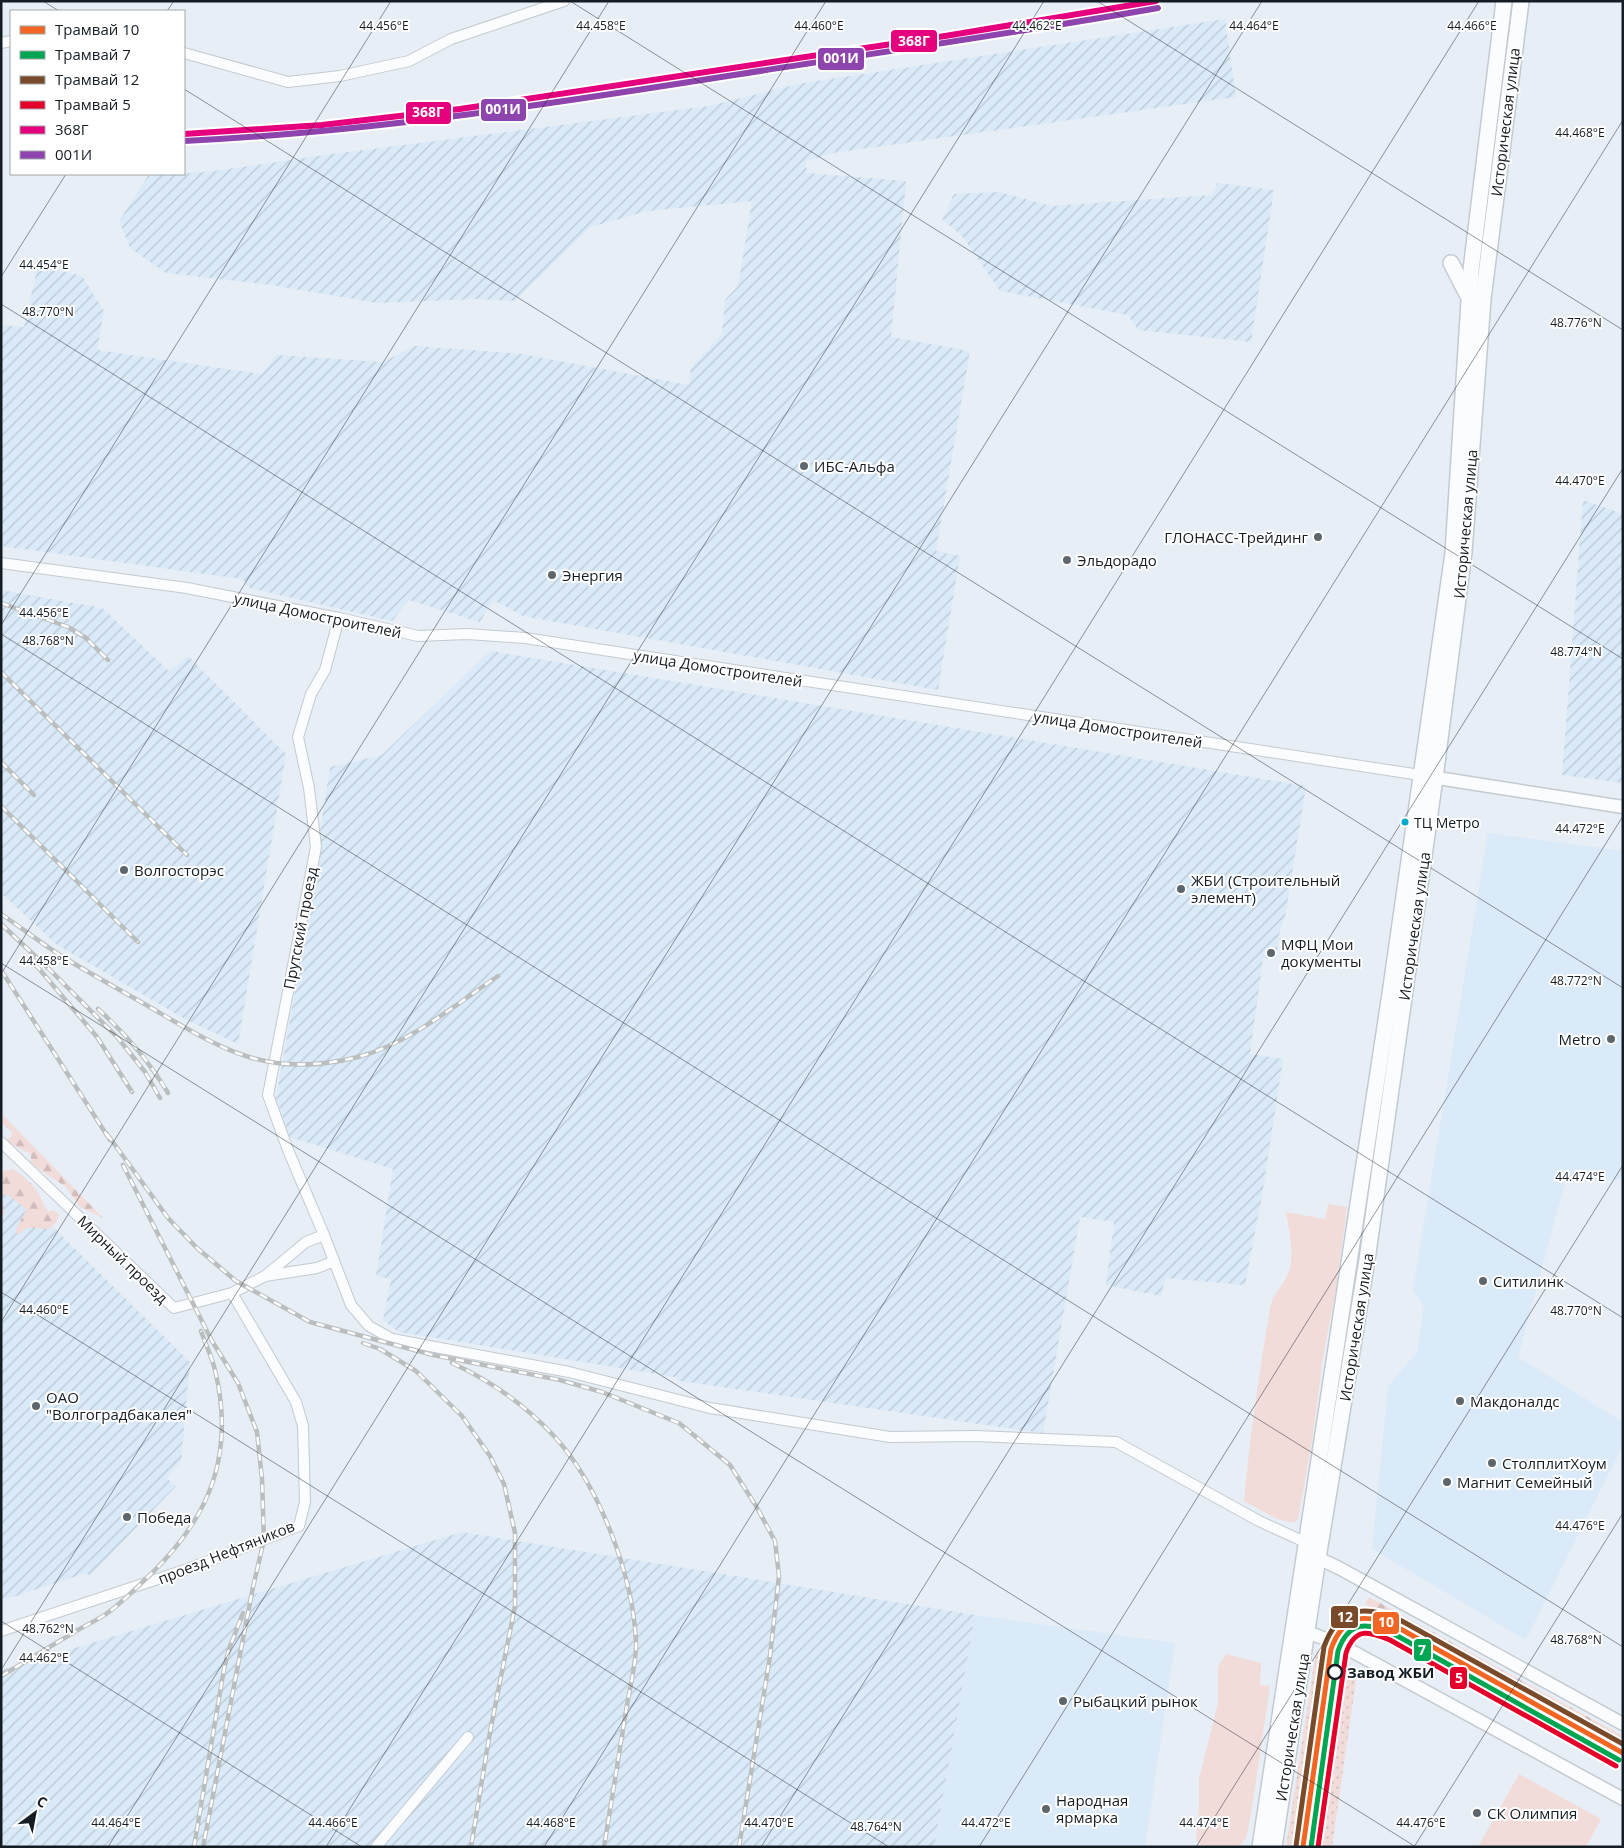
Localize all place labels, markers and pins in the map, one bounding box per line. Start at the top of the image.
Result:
place label: ИБС-Альфа [814,456,895,476]
marker: ИБС-Альфа [798,460,810,472]
place label: ГЛОНАСС-Трейдинг [1164,527,1309,547]
marker: ГЛОНАСС-Трейдинг [1312,531,1324,543]
place label: Эльдорадо [1077,550,1157,570]
marker: Эльдорадо [1061,554,1073,566]
place label: Энергия [562,565,623,585]
marker: Энергия [546,569,558,581]
place label: ТЦ Метро [1414,813,1480,832]
marker: ТЦ Метро [1400,817,1410,827]
place label: Волгосторэс [134,860,224,880]
marker: Волгосторэс [118,864,130,876]
place label: ЖБИ (Строительный элемент) [1191,870,1340,907]
marker: ЖБИ (Строительный элемент) [1175,883,1187,895]
place label: МФЦ Мои документы [1281,934,1361,971]
marker: МФЦ Мои документы [1265,947,1277,959]
place label: Metro [1559,1029,1601,1049]
marker: Metro [1605,1033,1617,1045]
place label: Ситилинк [1493,1271,1564,1291]
marker: Ситилинк [1477,1275,1489,1287]
place label: ОАО "Волгоградбакалея" [46,1387,192,1424]
place label: Макдоналдс [1470,1391,1559,1411]
marker: Макдоналдс [1454,1395,1466,1407]
marker: ОАО "Волгоградбакалея" [30,1400,42,1412]
place label: СтолплитХоум [1502,1453,1607,1473]
marker: СтолплитХоум [1486,1457,1498,1469]
place label: Магнит Семейный [1457,1472,1593,1492]
marker: Магнит Семейный [1441,1476,1453,1488]
place label: Победа [137,1507,191,1527]
marker: Победа [121,1511,133,1523]
place label: Завод ЖБИ [1347,1662,1434,1682]
marker: Завод ЖБИ [1327,1664,1343,1680]
place label: Рыбацкий рынок [1073,1691,1198,1711]
marker: Рыбацкий рынок [1057,1695,1069,1707]
place label: Народная ярмарка [1056,1790,1128,1827]
marker: Народная ярмарка [1040,1803,1052,1815]
place label: СК Олимпия [1487,1803,1577,1823]
marker: СК Олимпия [1471,1807,1483,1819]

